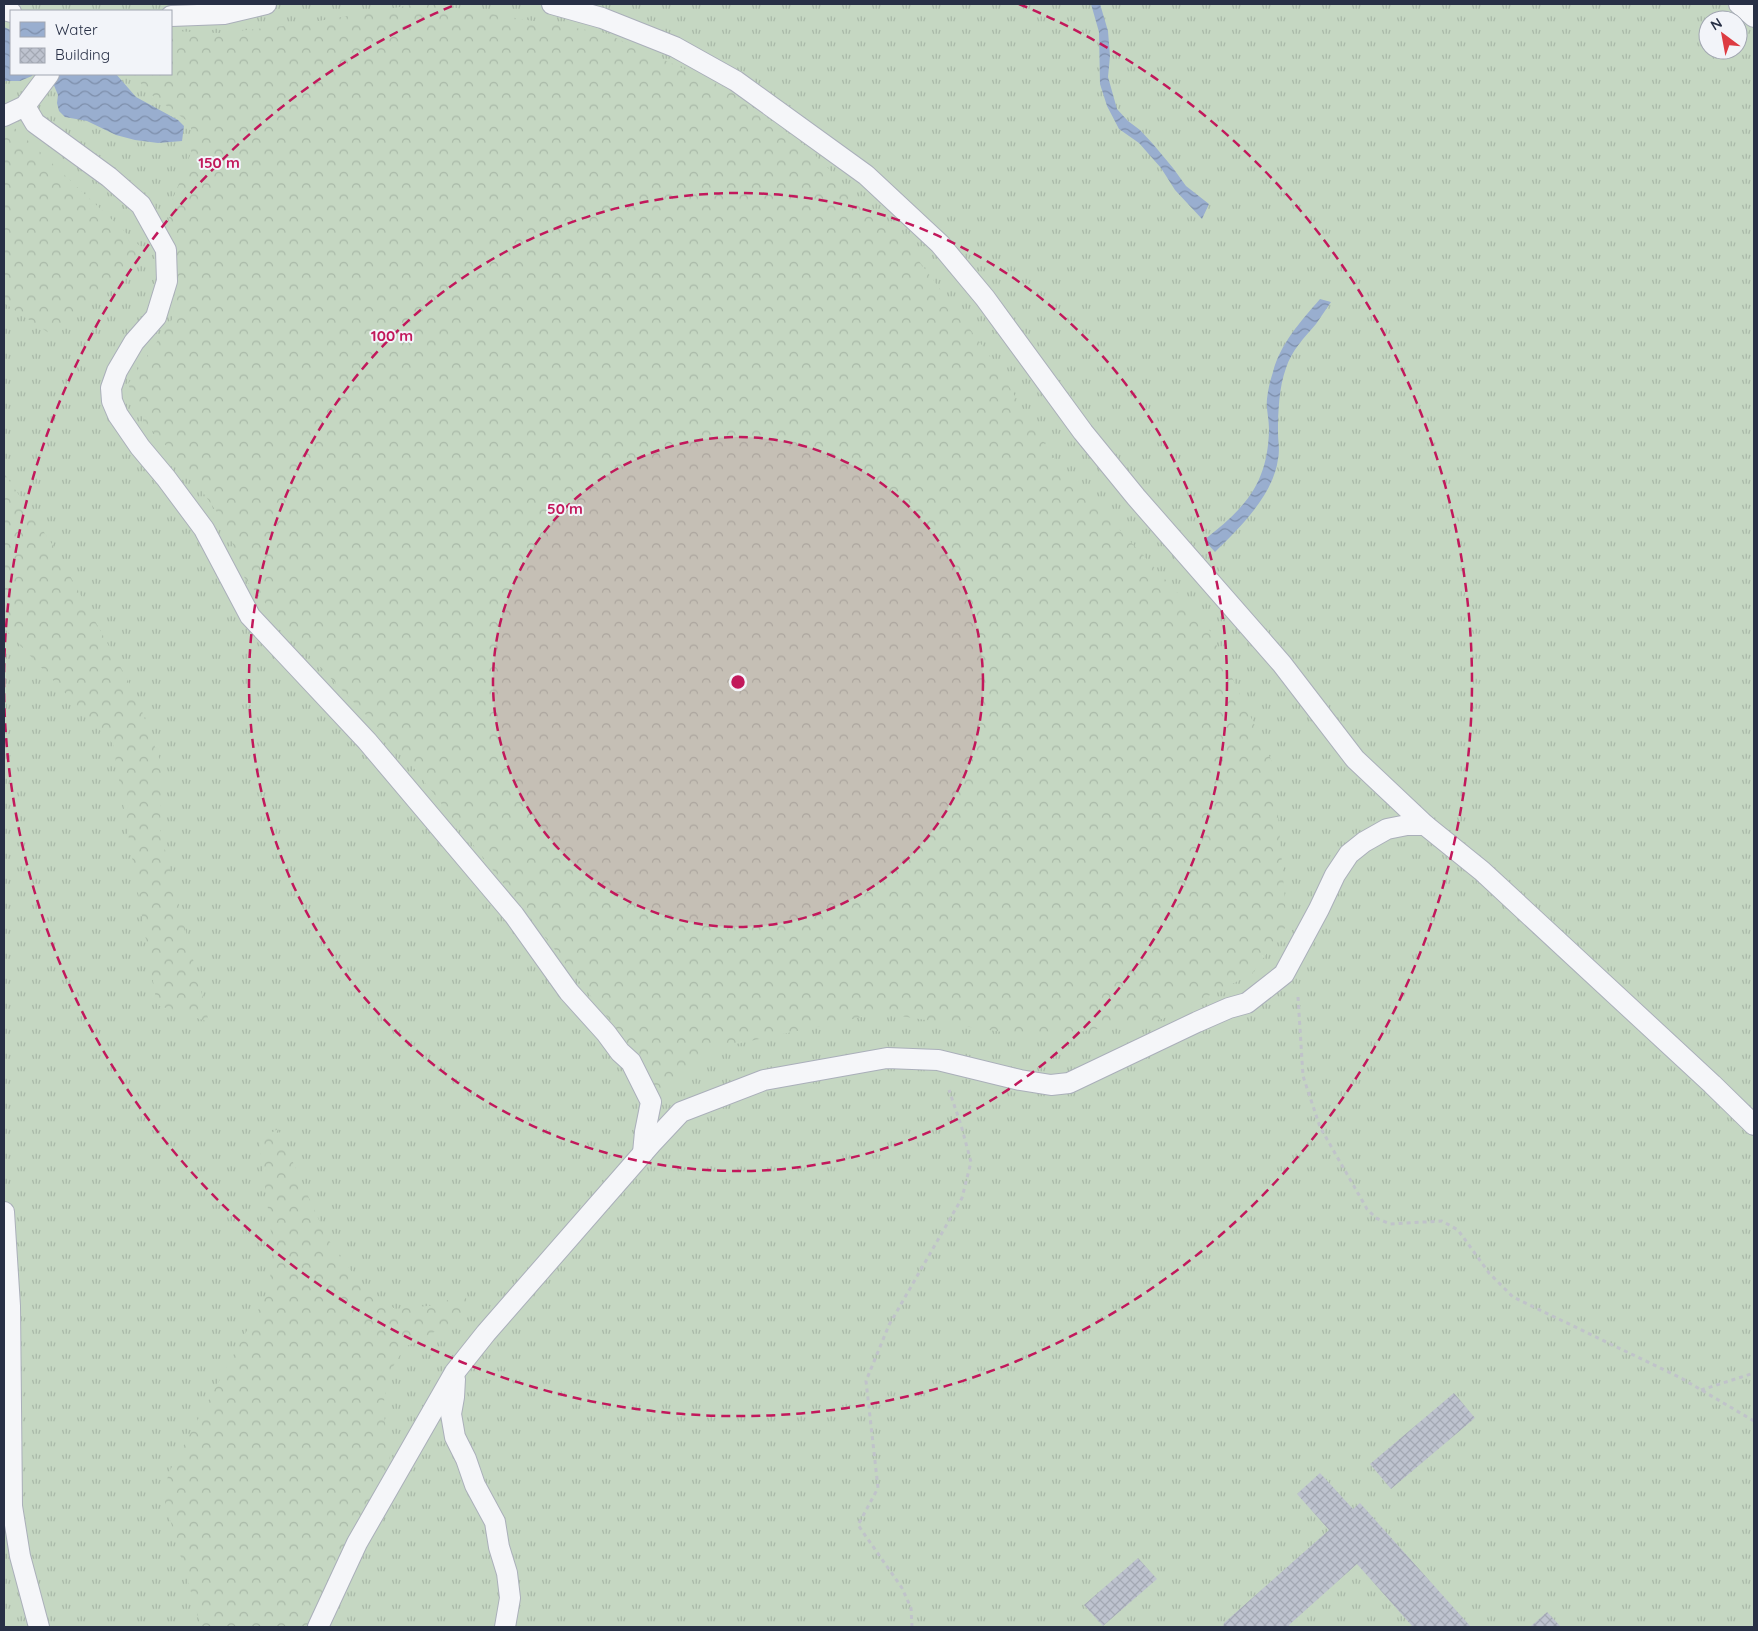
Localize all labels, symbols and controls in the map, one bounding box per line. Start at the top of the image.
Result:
legend [10,10,172,75]
north arrow [1698,10,1748,60]
text: N [1707,14,1725,34]
text: Water [55,20,98,39]
text: Building [55,45,110,64]
text: 150 m [198,153,240,172]
text: 100 m [371,326,413,345]
text: 50 m [547,499,583,518]
centre of rings [729,673,747,691]

